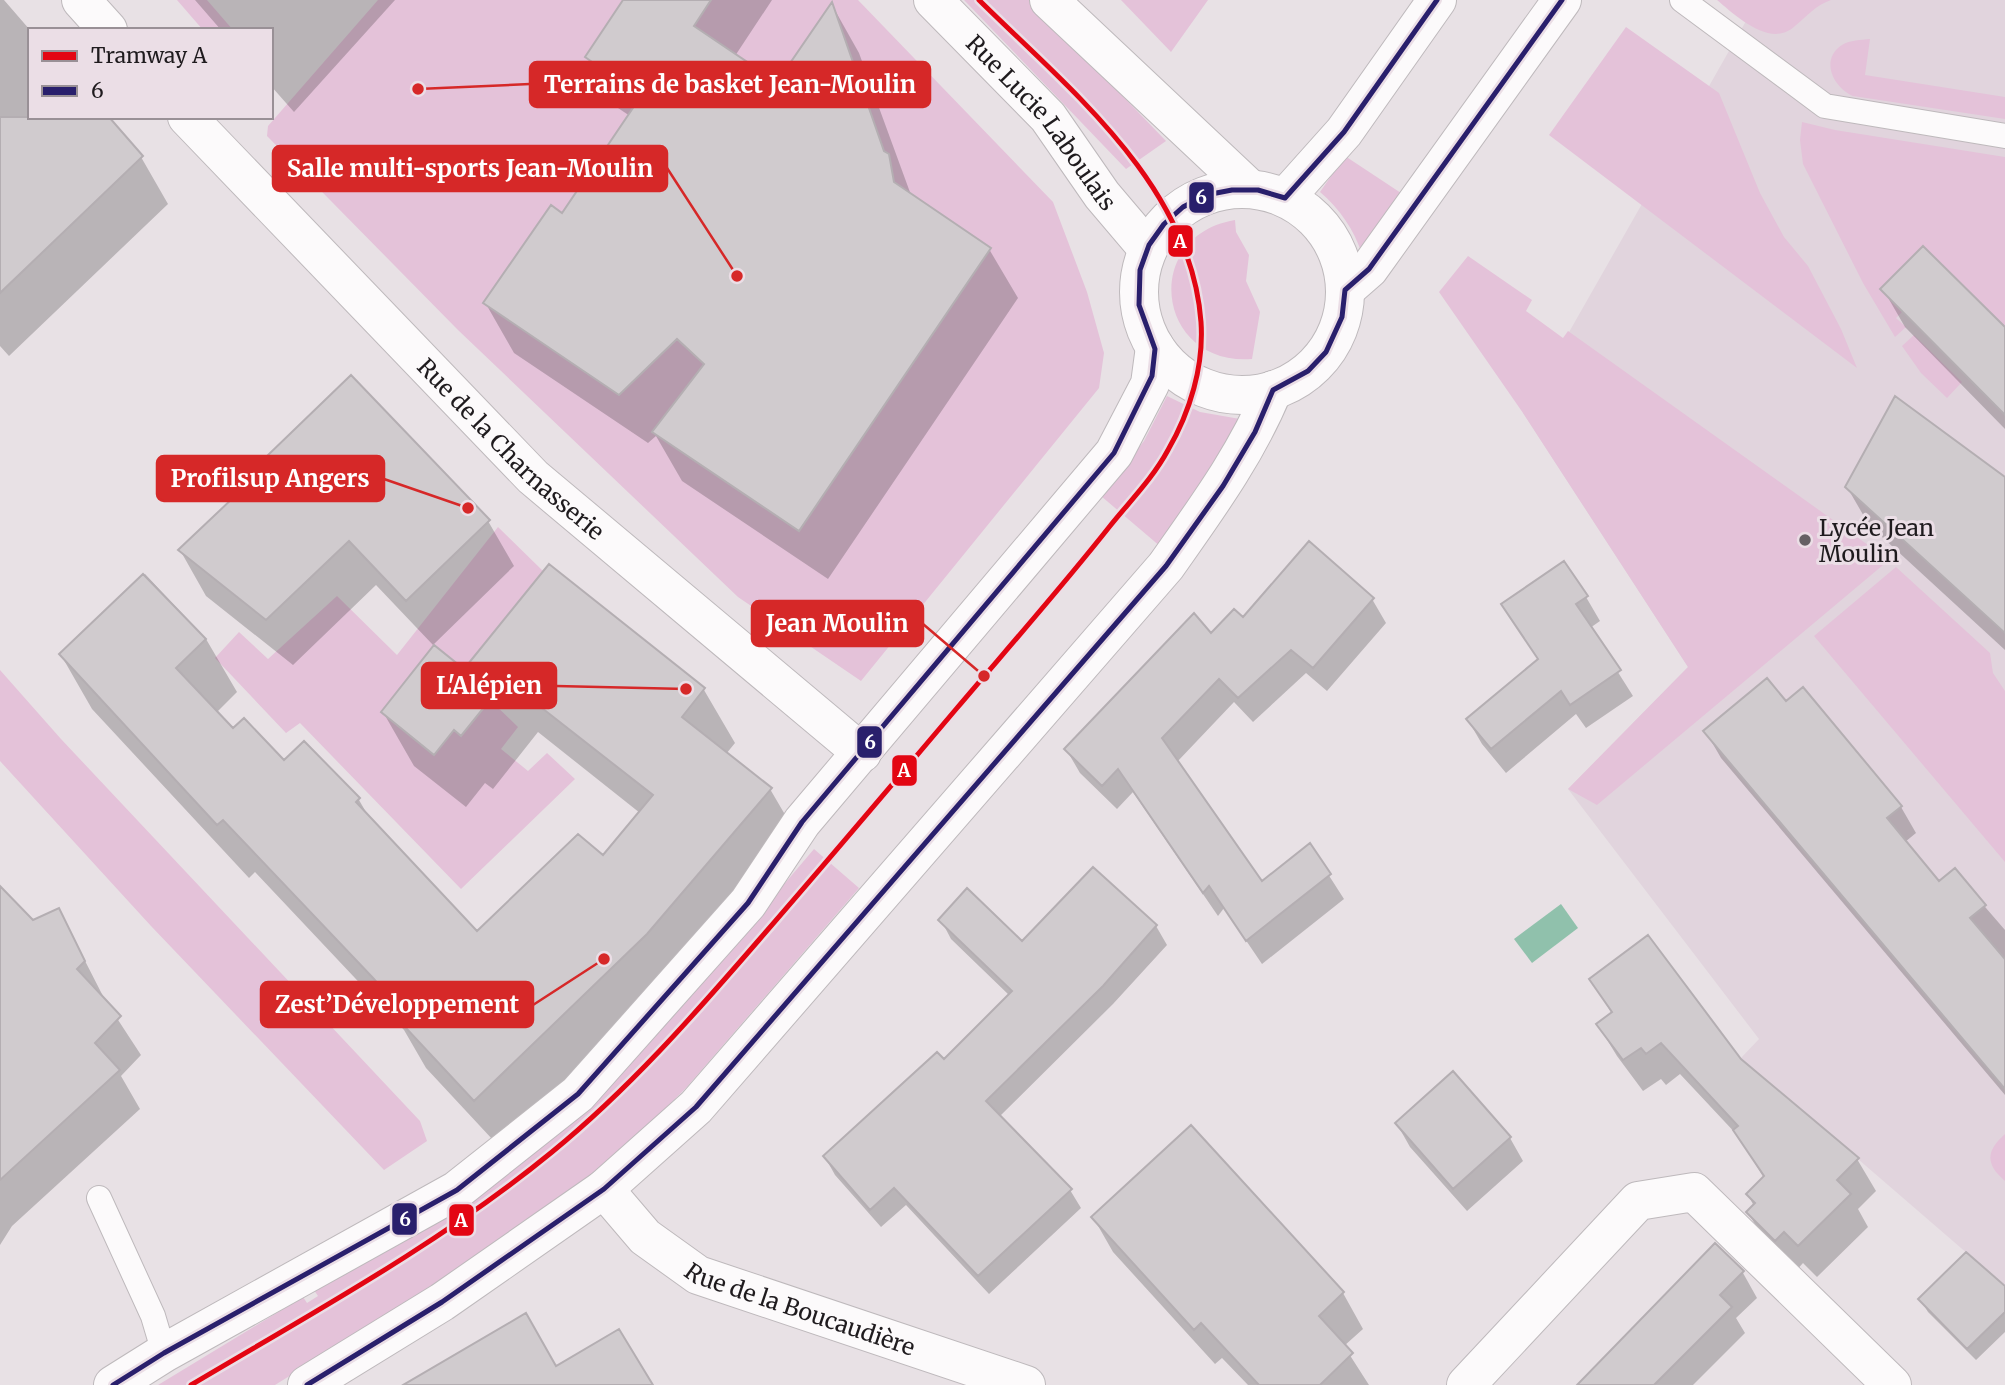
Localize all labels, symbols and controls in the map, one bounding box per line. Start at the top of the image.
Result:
legend [28,28,273,119]
street label: Rue Lucie Laboulais [961,28,1123,216]
text: Tramway A [91,42,207,69]
callout: Terrains de basket Jean-Moulin [530,62,930,107]
text: Terrains de basket Jean-Moulin [544,69,916,100]
text: 6 [91,77,104,104]
callout: Salle multi-sports Jean-Moulin [273,146,667,191]
text: Salle multi-sports Jean-Moulin [287,153,653,184]
line badge: 6 [1188,181,1215,214]
text: 6 [1195,185,1207,209]
line badge: A [1167,224,1194,258]
text: A [1172,229,1187,253]
street label: Rue de la Charnasserie [412,352,611,545]
callout: Profilsup Angers [157,456,384,501]
text: Profilsup Angers [170,463,370,494]
place label: Lycée Jean Moulin [1819,513,1934,568]
marker: Lycée Jean Moulin [1797,532,1813,548]
callout: Jean Moulin [752,601,923,646]
text: Jean Moulin [765,608,908,639]
callout: L'Alépien [422,663,556,708]
text: L'Alépien [436,670,542,701]
line badge: 6 [856,725,883,759]
text: 6 [864,730,876,754]
line badge: A [891,754,918,787]
text: A [896,758,911,782]
callout: Zest’Développement [261,982,533,1027]
text: Zest’Développement [275,989,520,1020]
line badge: 6 [391,1202,418,1236]
line badge: A [448,1203,475,1237]
text: 6 [399,1207,411,1231]
text: A [453,1208,468,1232]
street label: Rue de la Boucaudière [679,1256,919,1361]

